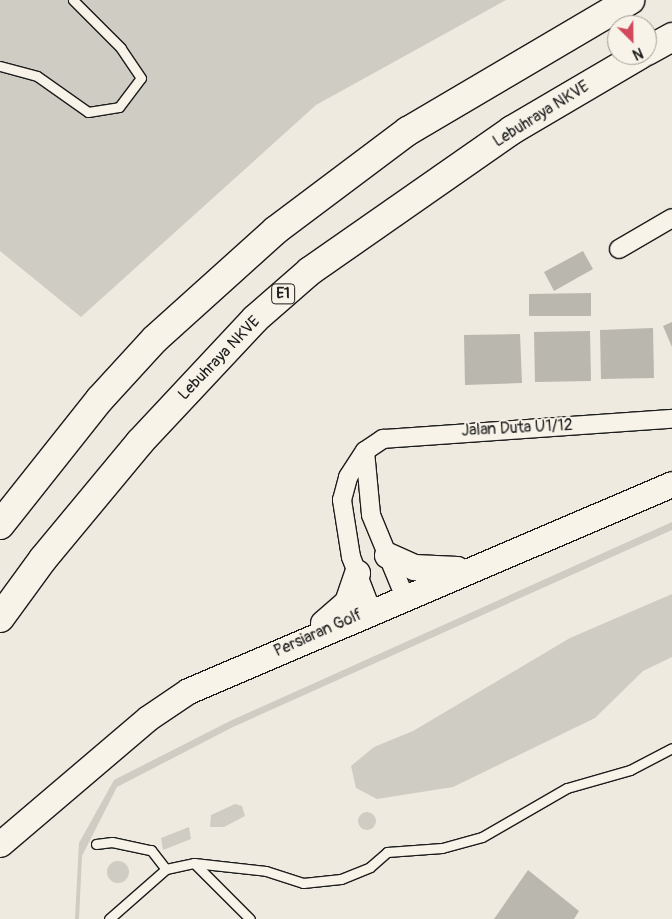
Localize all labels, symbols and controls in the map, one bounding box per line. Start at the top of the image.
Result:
north arrow [607,15,657,65]
text: N [630,44,645,63]
street label: Lebuhraya NKVE [489,77,593,151]
road number: E1 [270,282,296,306]
street label: Lebuhraya NKVE [174,312,264,404]
street label: Jalan Duta U1/12 [461,415,573,441]
street label: Persiaran Golf [271,605,365,661]

